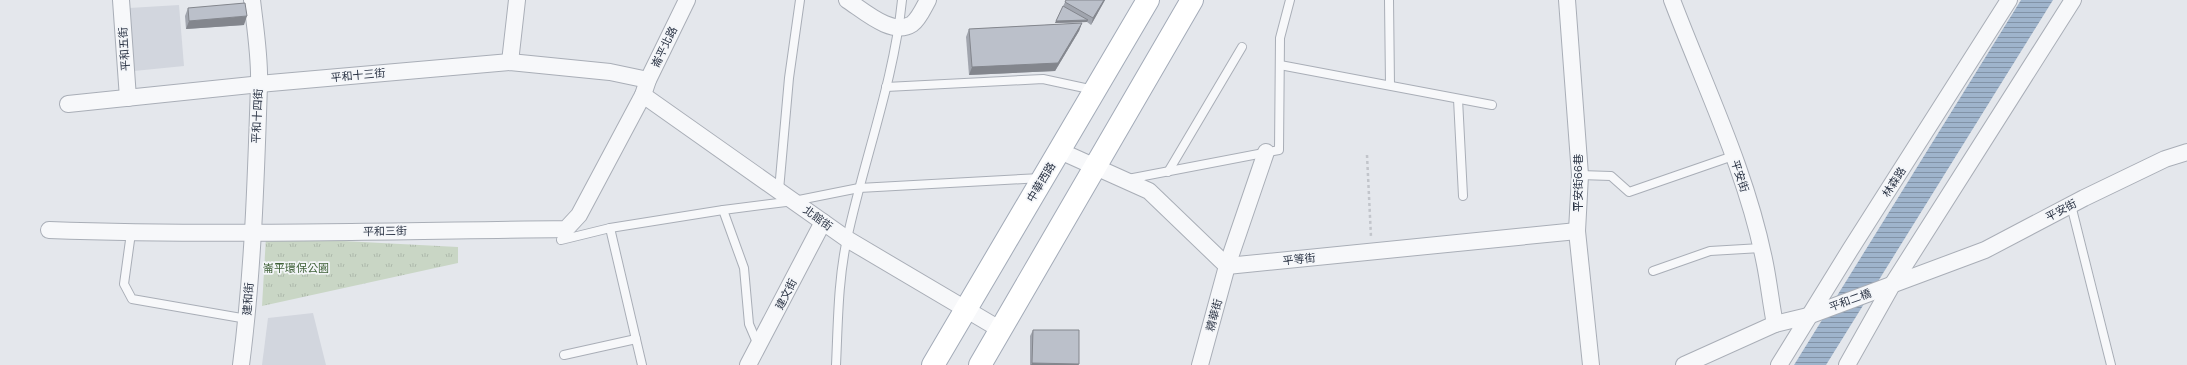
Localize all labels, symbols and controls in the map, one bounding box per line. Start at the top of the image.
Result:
street label: 崙平北路 [648,24,680,70]
street label: 平和五街 [115,27,133,71]
street label: 平和十三街 [330,66,386,84]
street label: 平和十四街 [249,88,265,144]
street label: 平安街66巷 [1571,154,1585,212]
street label: 平安街 [1728,158,1752,194]
street label: 中華西路 [1024,160,1058,204]
street label: 林森路 [1879,164,1909,200]
street label: 平安街 [2043,196,2079,224]
street label: 北館街 [801,203,835,233]
street label: 平和三街 [363,224,407,238]
street label: 平等街 [1282,250,1316,268]
park label: 崙平環保公園 [263,261,329,275]
street label: 建文街 [772,276,800,312]
street label: 建和街 [240,282,256,316]
street label: 平和二橋 [1827,286,1873,314]
street label: 精華街 [1203,297,1225,333]

